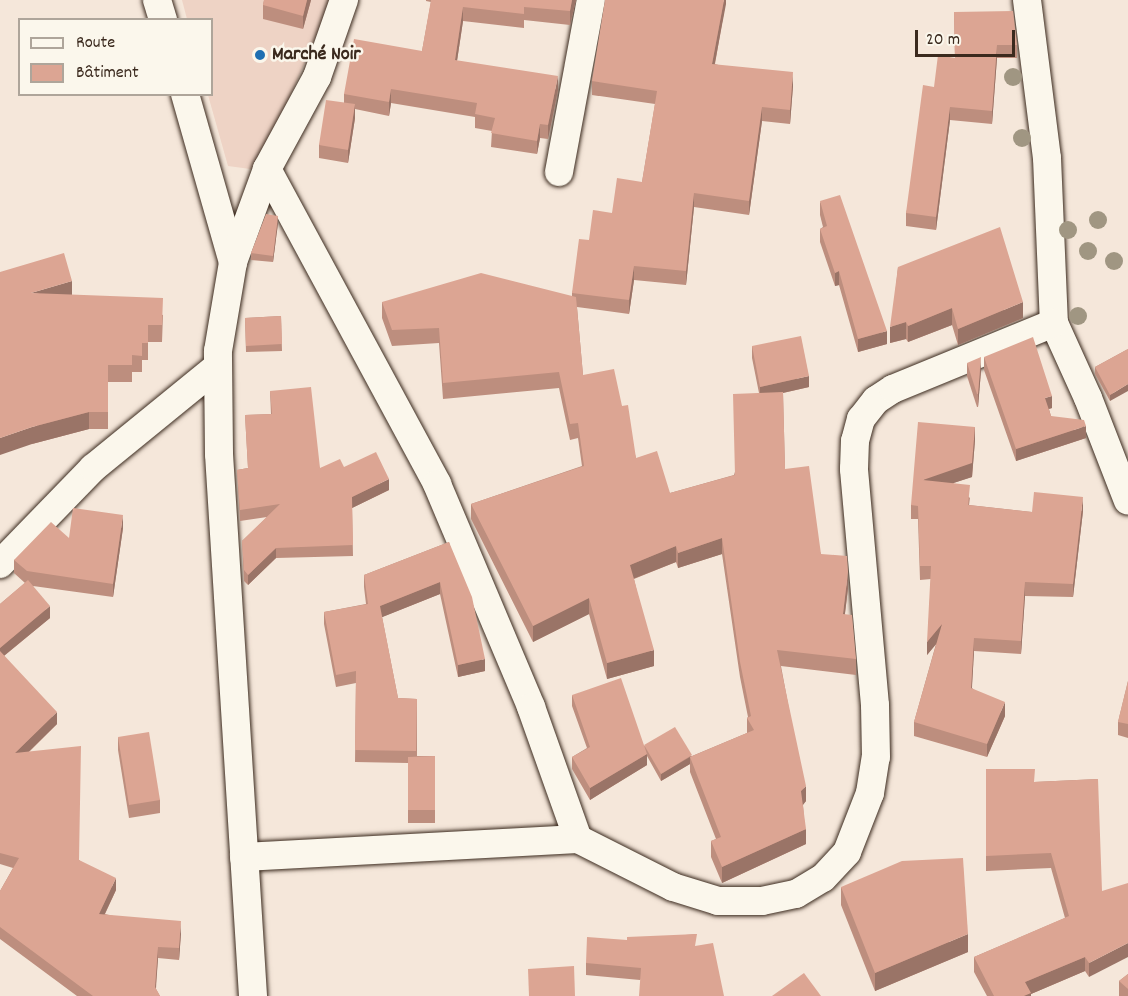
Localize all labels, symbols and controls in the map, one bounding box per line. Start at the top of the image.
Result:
legend [18,18,213,96]
scale bar [918,18,1018,56]
text: 20 m [926,28,960,53]
text: Route [76,31,115,56]
place label: Marché Noir [272,43,361,67]
marker: Marché Noir [253,48,267,62]
text: Bâtiment [76,61,139,86]

